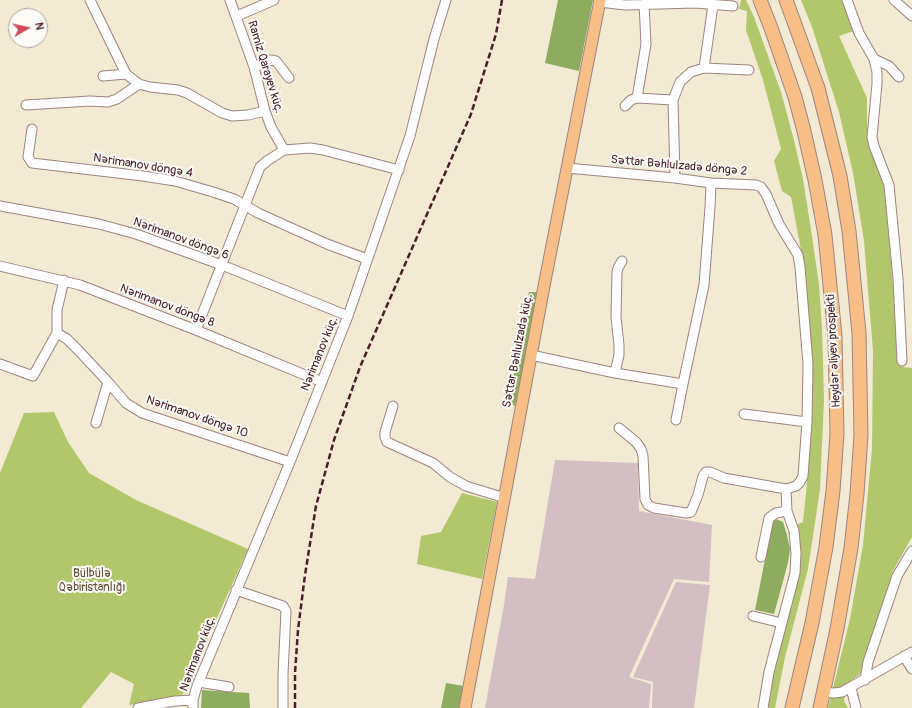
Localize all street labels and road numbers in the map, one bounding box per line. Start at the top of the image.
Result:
street label: Ramiz Qarayev küç. [244,19,286,115]
street label: Nərimanov döngə 4 [92,151,194,181]
street label: Səttar Bəhlulzadə döngə 2 [610,153,748,179]
street label: Nərimanov döngə 6 [131,215,231,263]
street label: Nərimanov döngə 8 [118,281,216,331]
street label: Səttar Bəhlulzadə küç. [500,293,536,409]
street label: Heydər Əliyev prospekti [824,294,844,408]
street label: Nərimanov küç. [299,315,341,393]
street label: Nərimanov döngə 10 [144,393,250,441]
street label: Nərimanov küç. [177,615,219,693]

